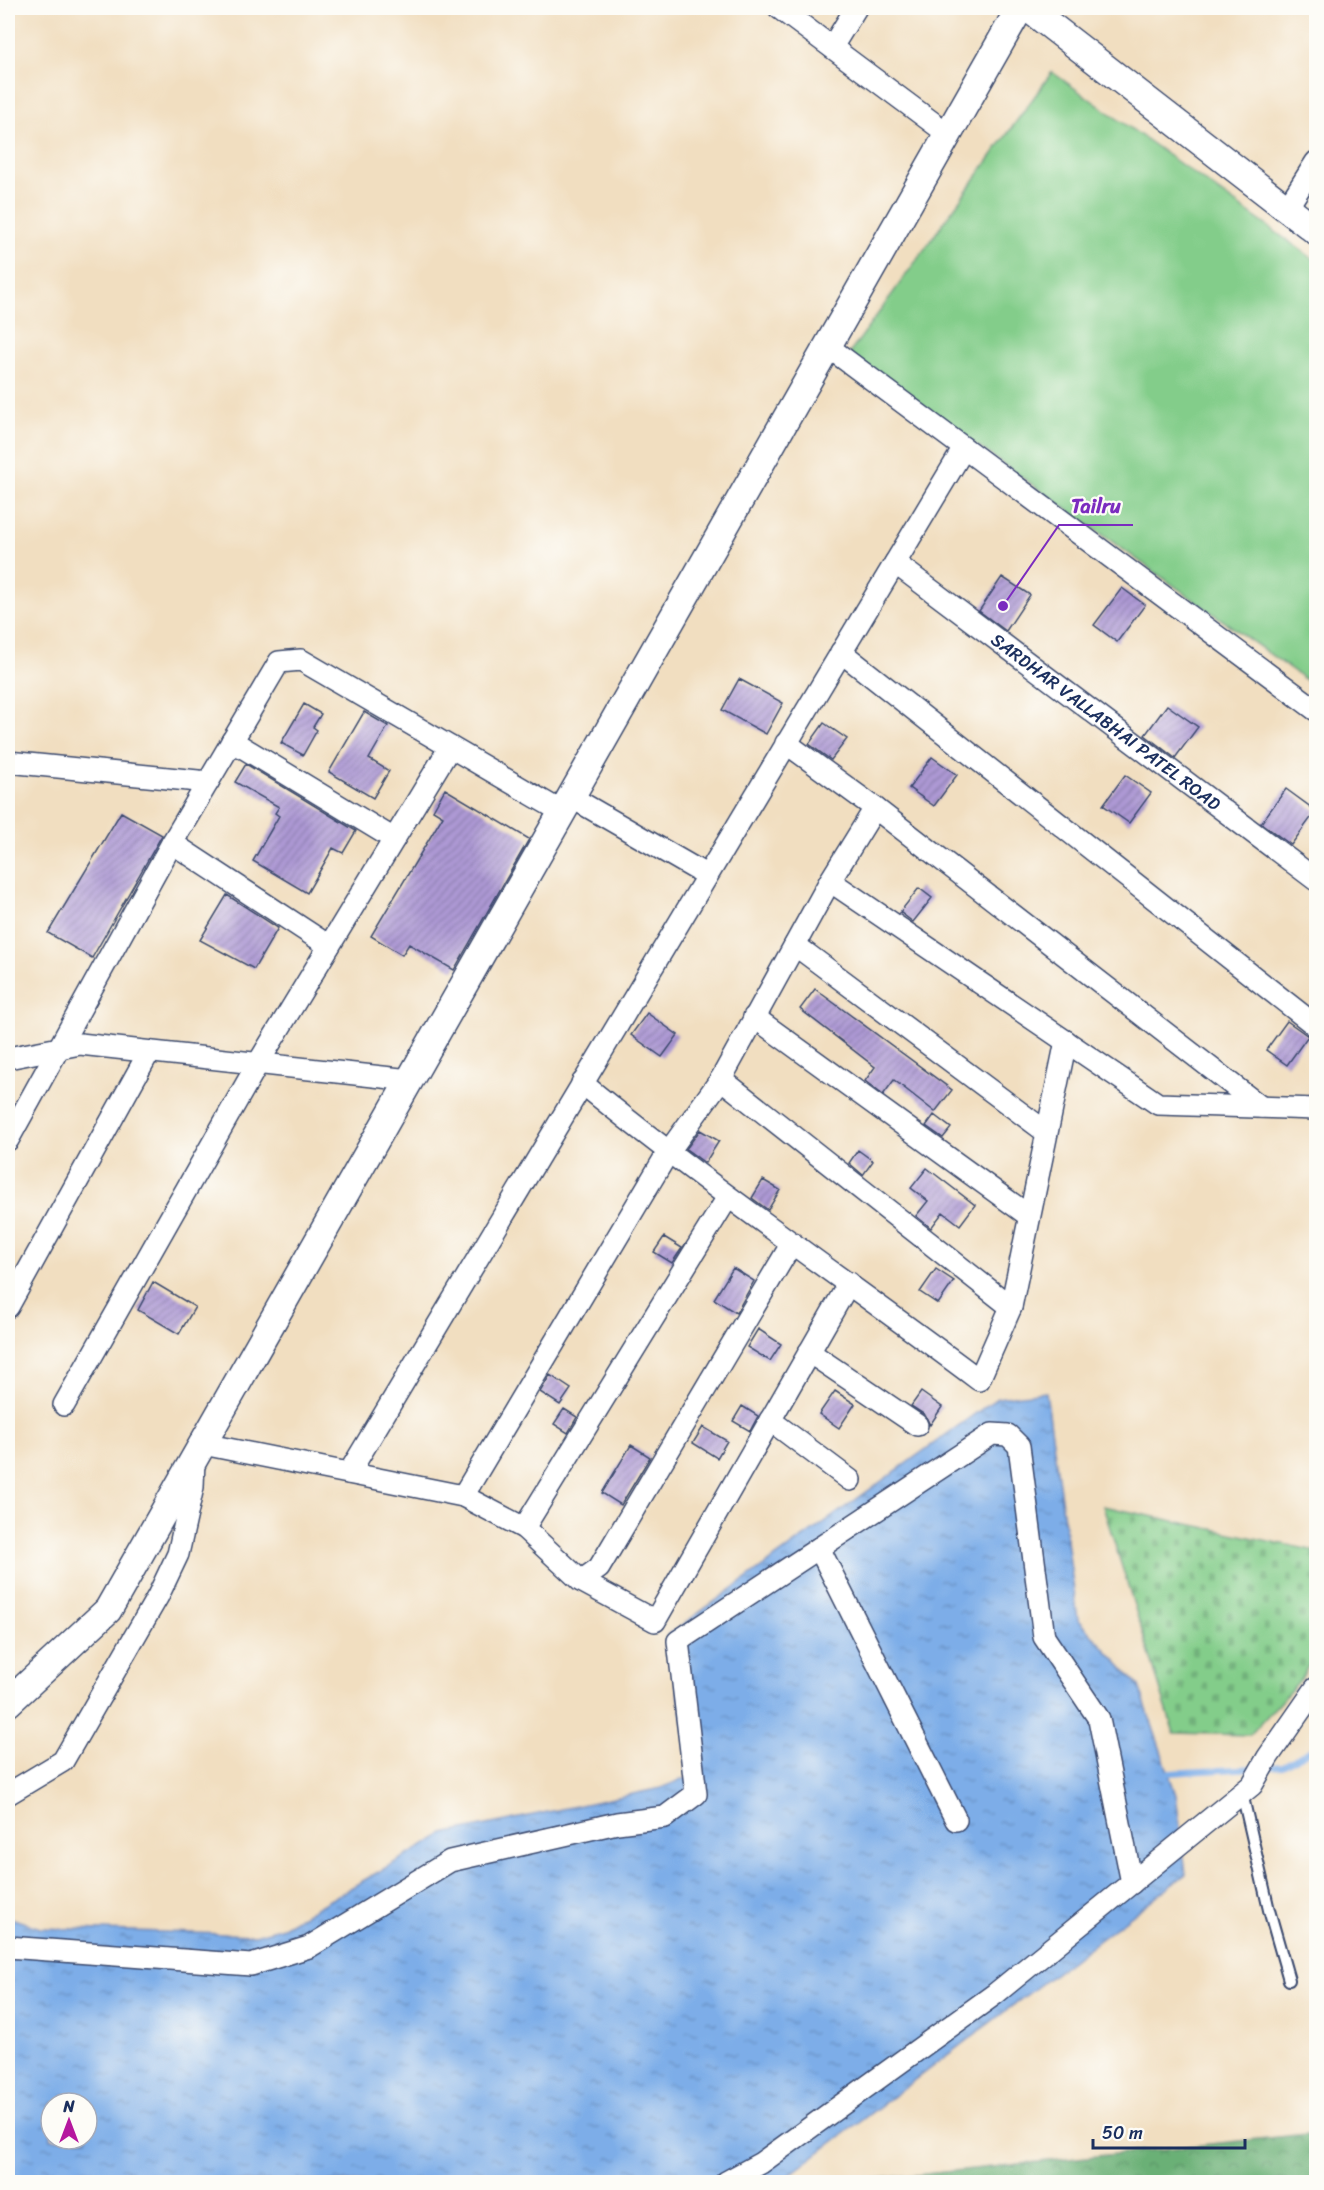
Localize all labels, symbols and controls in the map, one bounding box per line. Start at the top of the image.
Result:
callout: Tailru [1059,487,1133,525]
text: Tailru [1071,489,1121,524]
street label: SARDHAR VALLABHAI PATEL ROAD [984,624,1228,819]
north arrow [39,2091,99,2151]
text: N [62,2092,75,2121]
scale bar [1093,2112,1244,2150]
text: 50 m [1102,2117,1143,2149]

